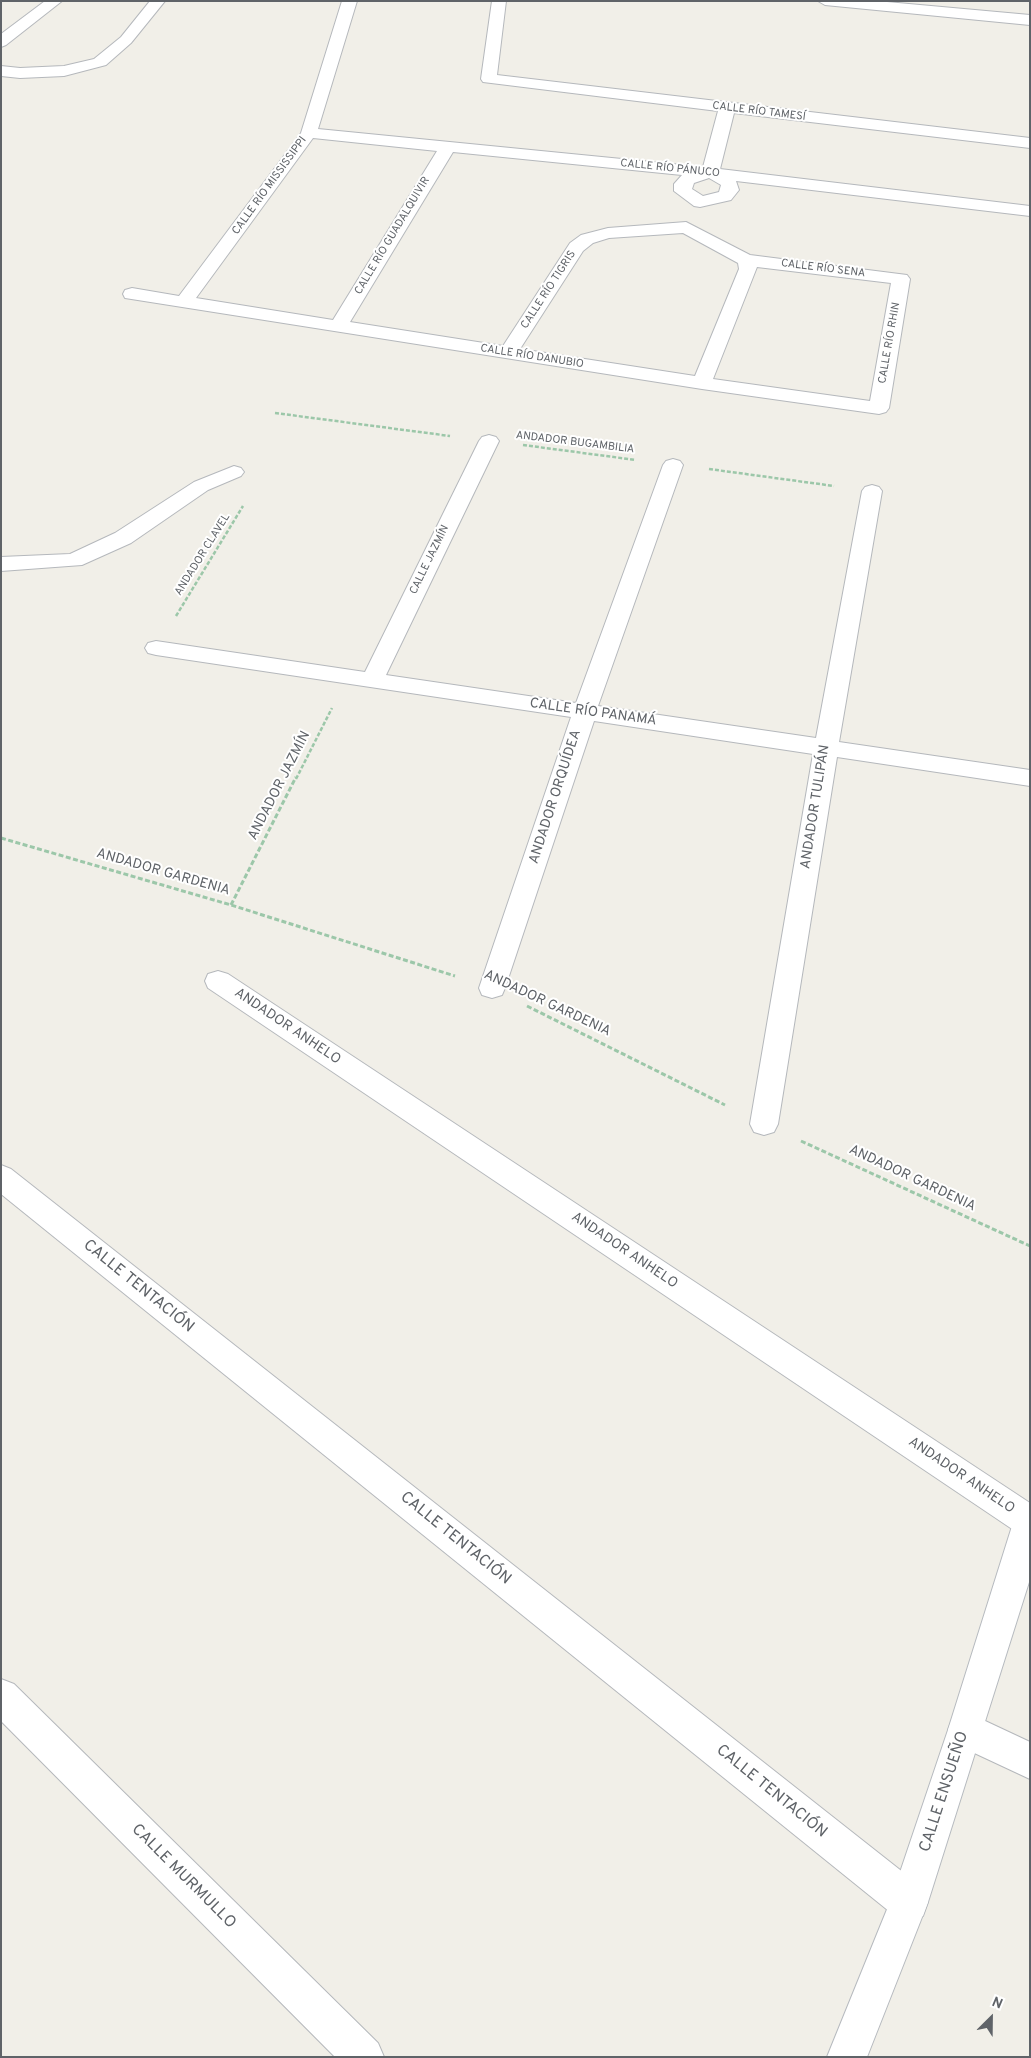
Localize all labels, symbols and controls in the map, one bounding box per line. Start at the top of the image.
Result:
street label: CALLE RÍO TAMESÍ [712,100,806,124]
street label: CALLE RÍO MISSISSIPPI [230,134,310,238]
street label: CALLE RÍO PÁNUCO [620,157,720,181]
street label: CALLE RÍO GUADALQUIVIR [353,175,433,297]
street label: CALLE RÍO TIGRIS [519,248,579,332]
street label: CALLE RÍO SENA [780,257,866,281]
street label: CALLE RÍO RHIN [876,301,904,385]
street label: CALLE RÍO DANUBIO [479,342,585,372]
street label: ANDADOR BUGAMBILIA [515,429,635,457]
street label: ANDADOR CLAVEL [172,512,234,598]
street label: CALLE JAZMÍN [408,523,452,597]
street label: CALLE RÍO PANAMÁ [528,696,658,730]
street label: ANDADOR ORQUÍDEA [526,728,586,866]
street label: ANDADOR JAZMÍN [245,729,315,843]
street label: ANDADOR TULIPÁN [798,744,834,870]
street label: ANDADOR GARDENIA [94,846,232,900]
street label: ANDADOR GARDENIA [481,967,613,1041]
street label: ANDADOR ANHELO [231,985,343,1069]
street label: ANDADOR GARDENIA [846,1142,978,1216]
street label: ANDADOR ANHELO [568,1209,680,1293]
street label: CALLE TENTACIÓN [79,1236,197,1338]
street label: ANDADOR ANHELO [905,1434,1017,1518]
street label: CALLE TENTACIÓN [396,1488,514,1590]
street label: CALLE ENSUEÑO [916,1729,974,1855]
street label: CALLE TENTACIÓN [712,1741,830,1843]
street label: CALLE MURMULLO [127,1821,239,1933]
north arrow [966,1993,1016,2043]
text: N [989,1994,1005,2014]

